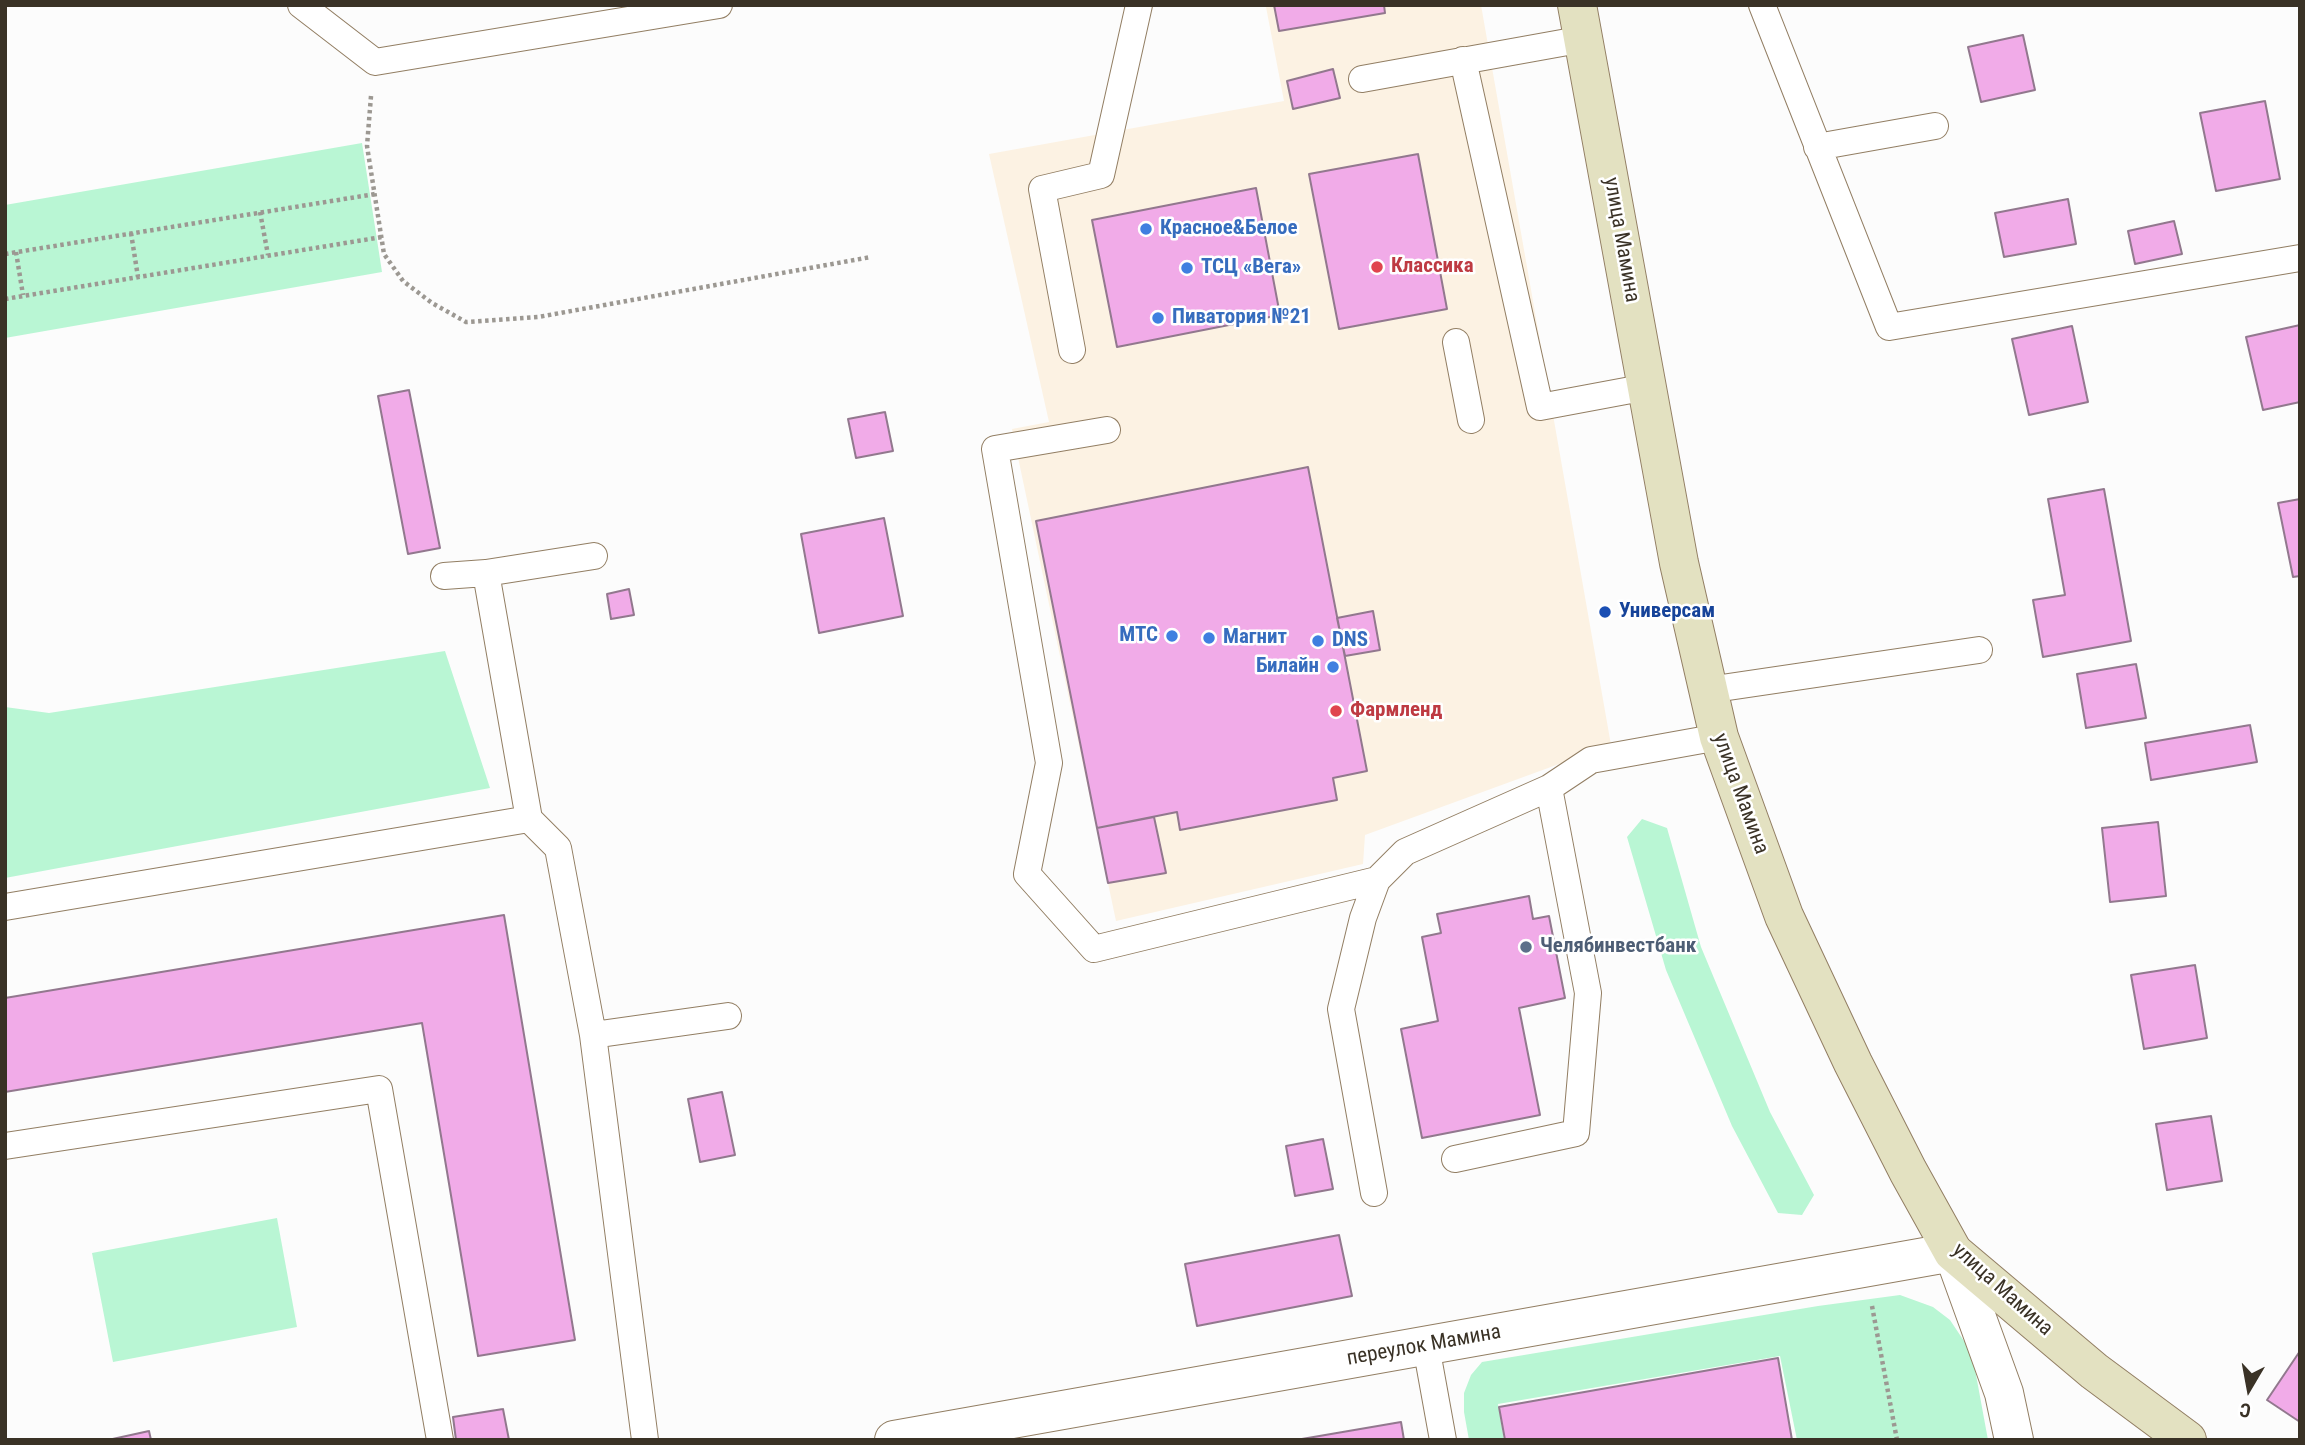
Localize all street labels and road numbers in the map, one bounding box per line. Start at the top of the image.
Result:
street label: улица Мамина [1598,175,1644,305]
street label: улица Мамина [1707,730,1773,858]
street label: улица Мамина [1947,1238,2057,1342]
street label: переулок Мамина [1345,1320,1503,1372]

